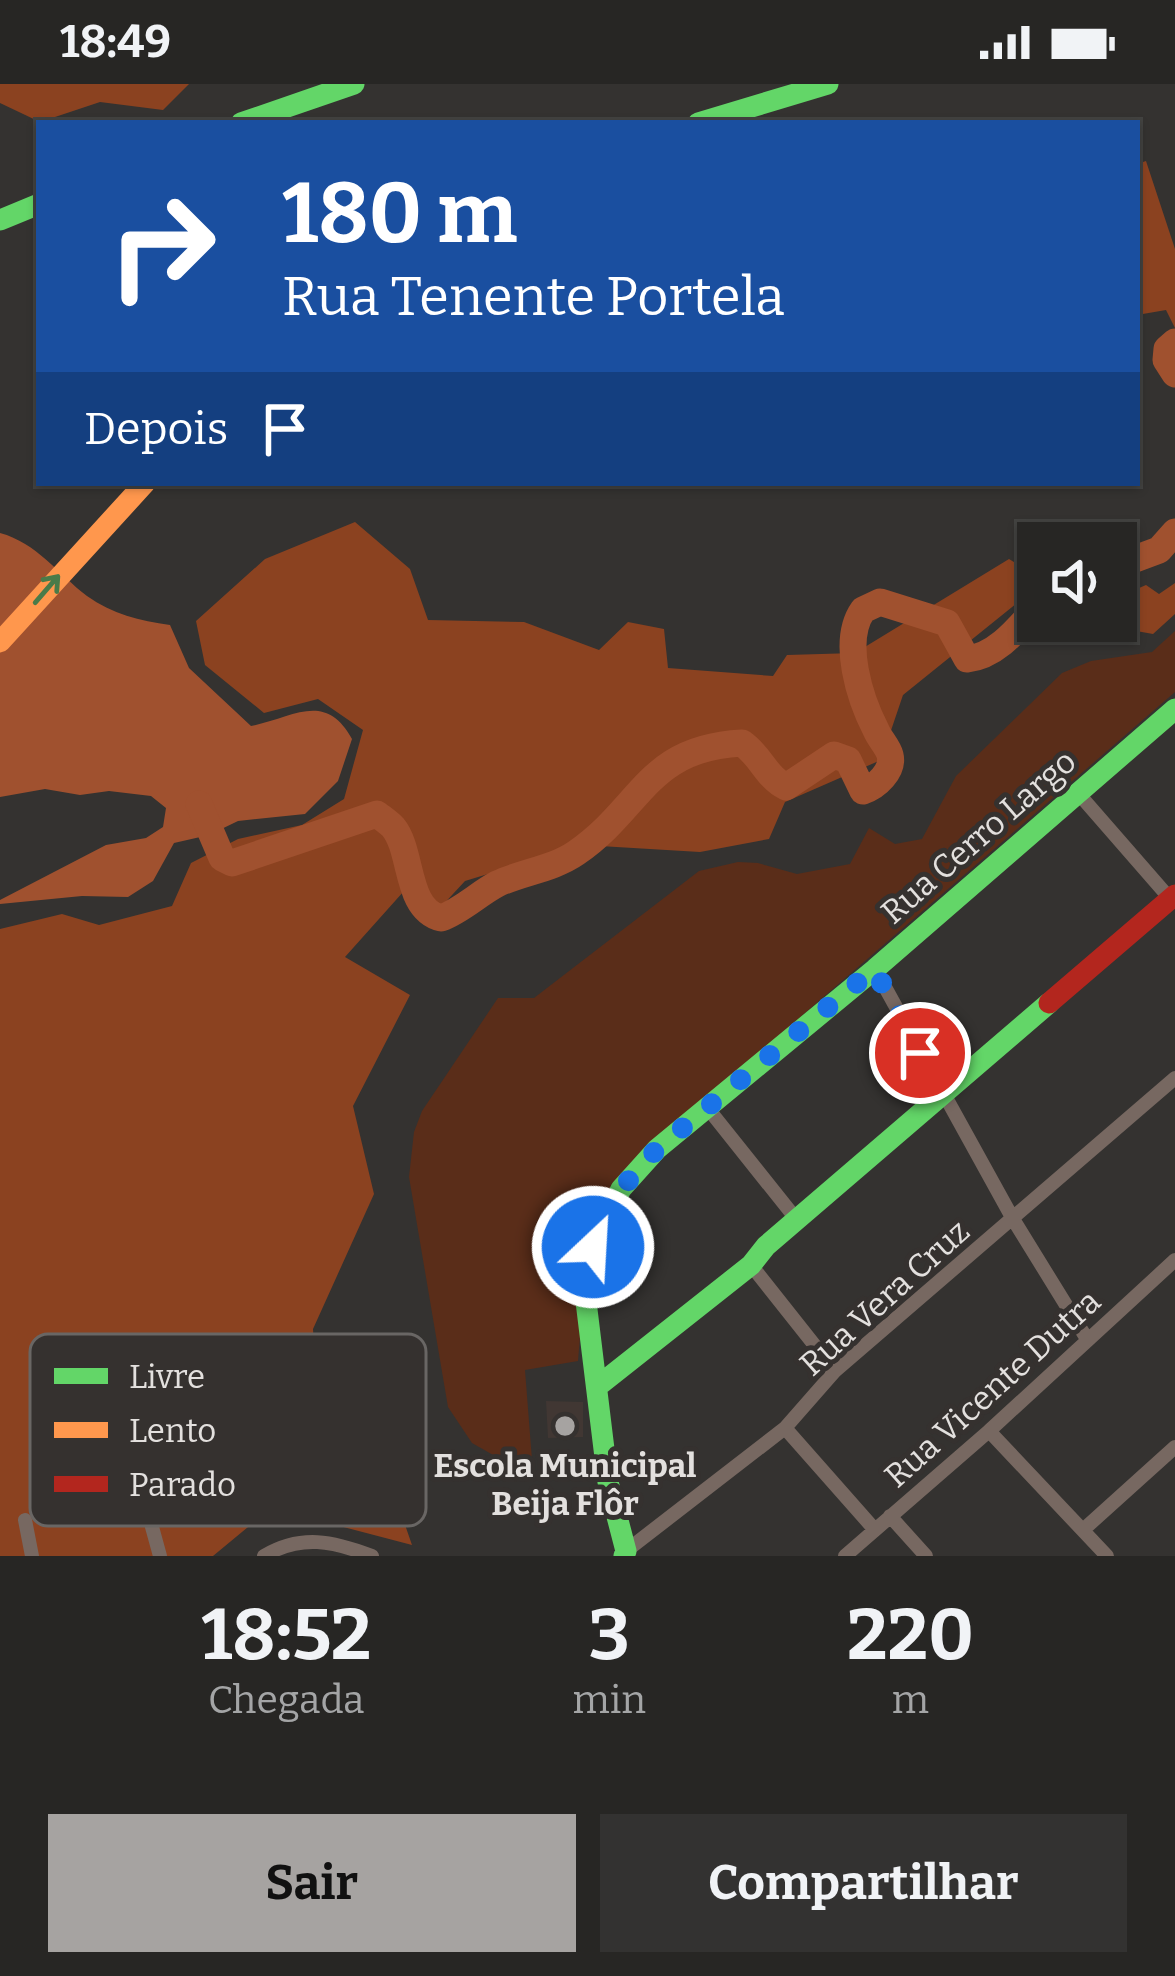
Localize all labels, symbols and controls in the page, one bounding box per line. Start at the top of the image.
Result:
text: 18:49 [60,15,171,69]
text: 180 m [282,163,517,264]
icon: right [84,168,240,324]
text: Rua Tenente Portela [282,265,785,329]
icon: arrive [252,396,318,462]
text: Depois [84,402,228,456]
map controls [1017,522,1137,642]
button: sound [1017,522,1137,642]
one-way arrow [33,574,60,605]
street label: Rua Cerro Largo [873,741,1084,932]
pin [869,1002,971,1104]
icon: arrive [887,1020,953,1086]
position arrow [530,1184,656,1310]
street label: Rua Vera Cruz [792,1211,977,1384]
street label: Rua Vicente Dutra [877,1281,1109,1496]
legend [30,1334,426,1526]
text: Livre [129,1357,205,1397]
text: Lento [129,1411,216,1451]
marker: Escola Municipal Beija Flôr [552,1413,578,1439]
place label: Escola Municipal Beija Flôr [433,1446,697,1524]
text: Parado [129,1465,236,1505]
text: 18:52 [201,1592,371,1678]
text: 3 [588,1592,630,1678]
text: 220 [847,1592,974,1678]
text: Chegada [208,1677,364,1723]
text: min [572,1677,646,1723]
text: m [892,1677,929,1723]
button: Sair [48,1814,576,1952]
button: Compartilhar [600,1814,1127,1952]

